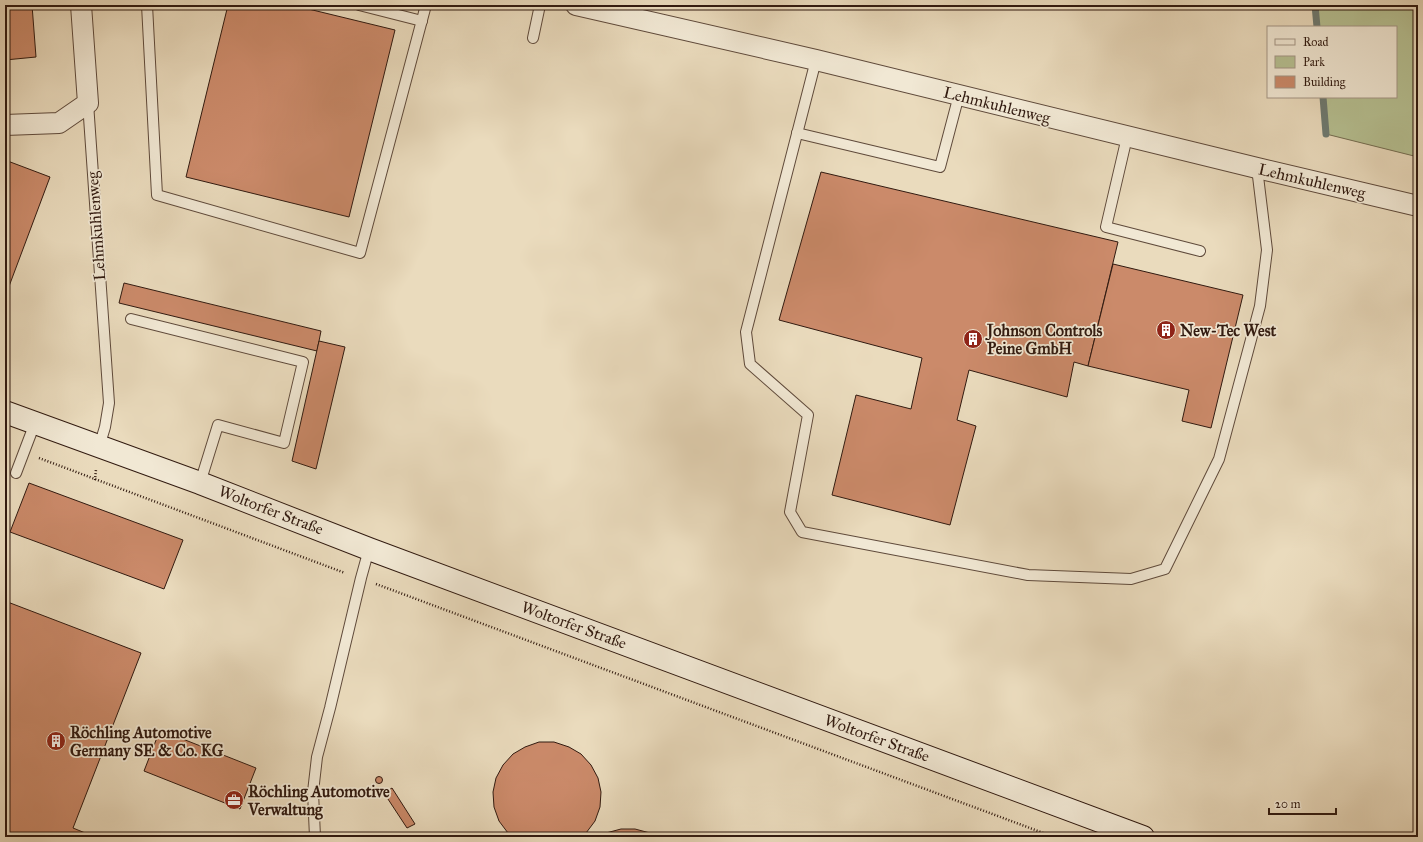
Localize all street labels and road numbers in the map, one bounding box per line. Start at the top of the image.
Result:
street label: Lehmkuhlenweg [941,83,1053,129]
street label: Lehmkuhlenweg [1256,159,1368,204]
street label: Lehmkuhlenweg [83,170,110,281]
street label: Woltorfer Straße [216,481,326,539]
street label: Woltorfer Straße [519,597,630,653]
street label: Woltorfer Straße [822,710,933,766]

